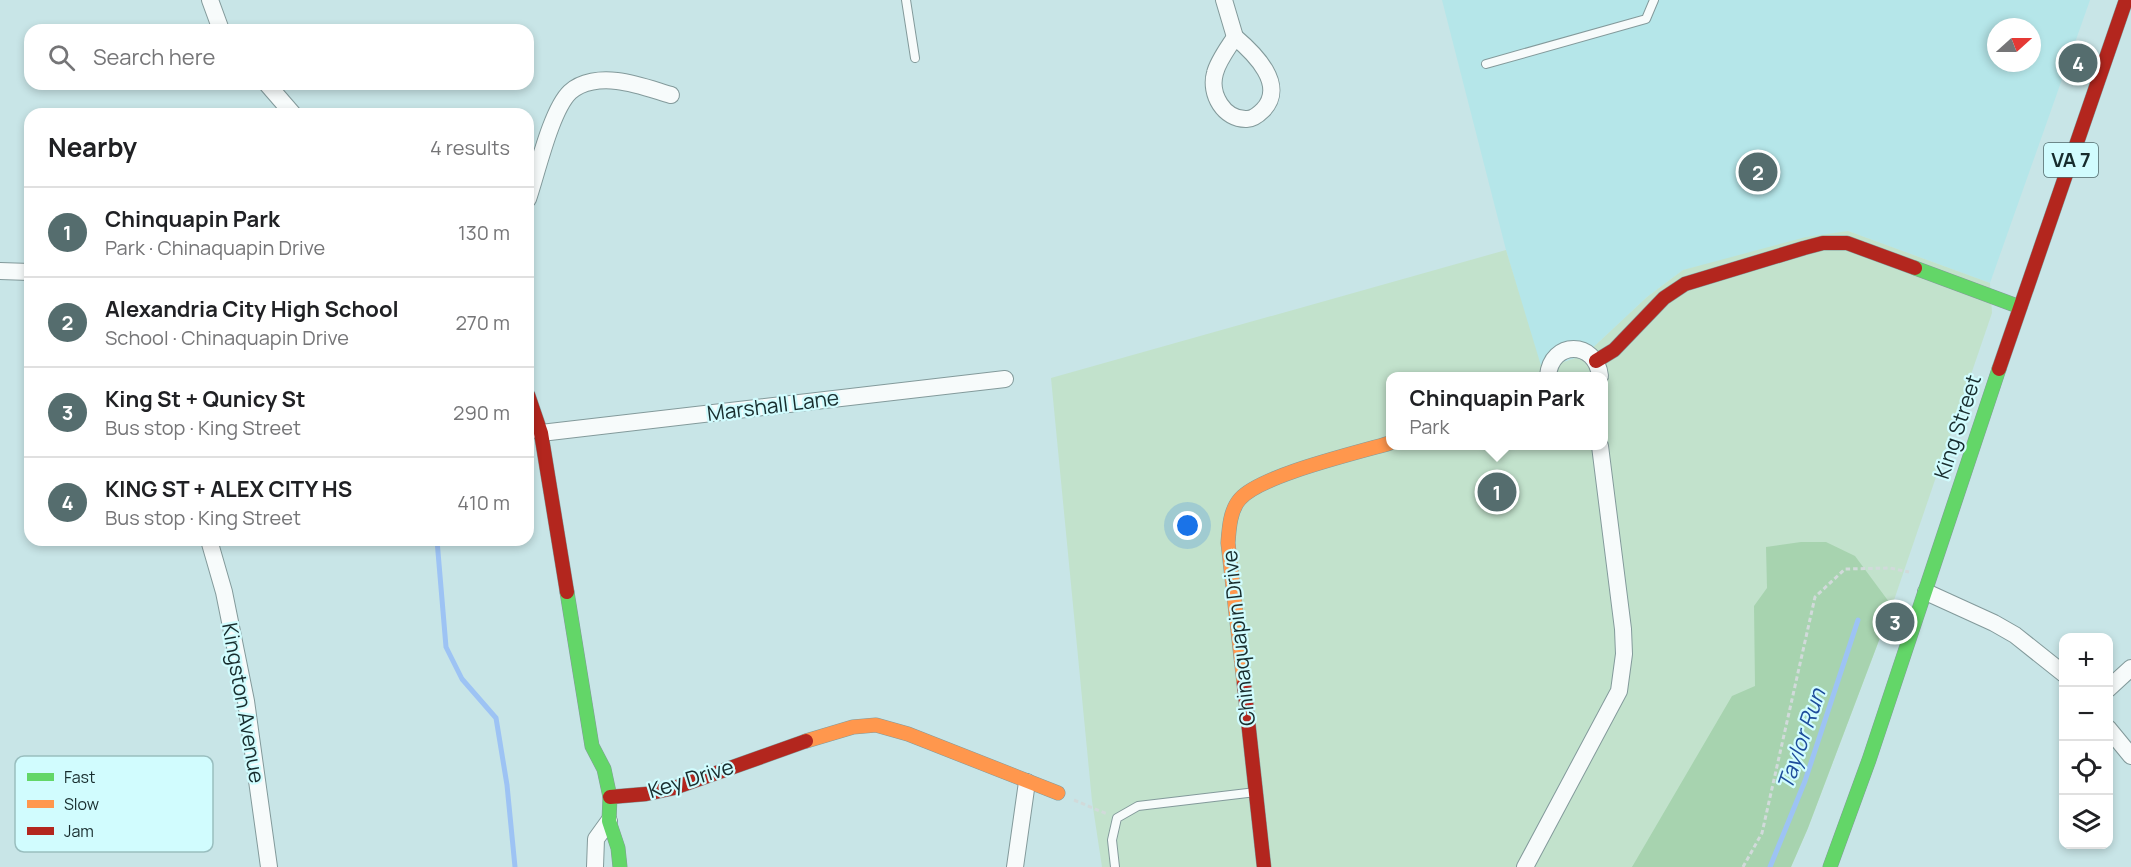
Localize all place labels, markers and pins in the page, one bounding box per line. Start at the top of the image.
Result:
pin: 4 [2058,40,2098,86]
pin: 2 [1738,150,1778,195]
pin: 1 [1478,470,1516,514]
pin: 3 [1876,600,1914,644]

